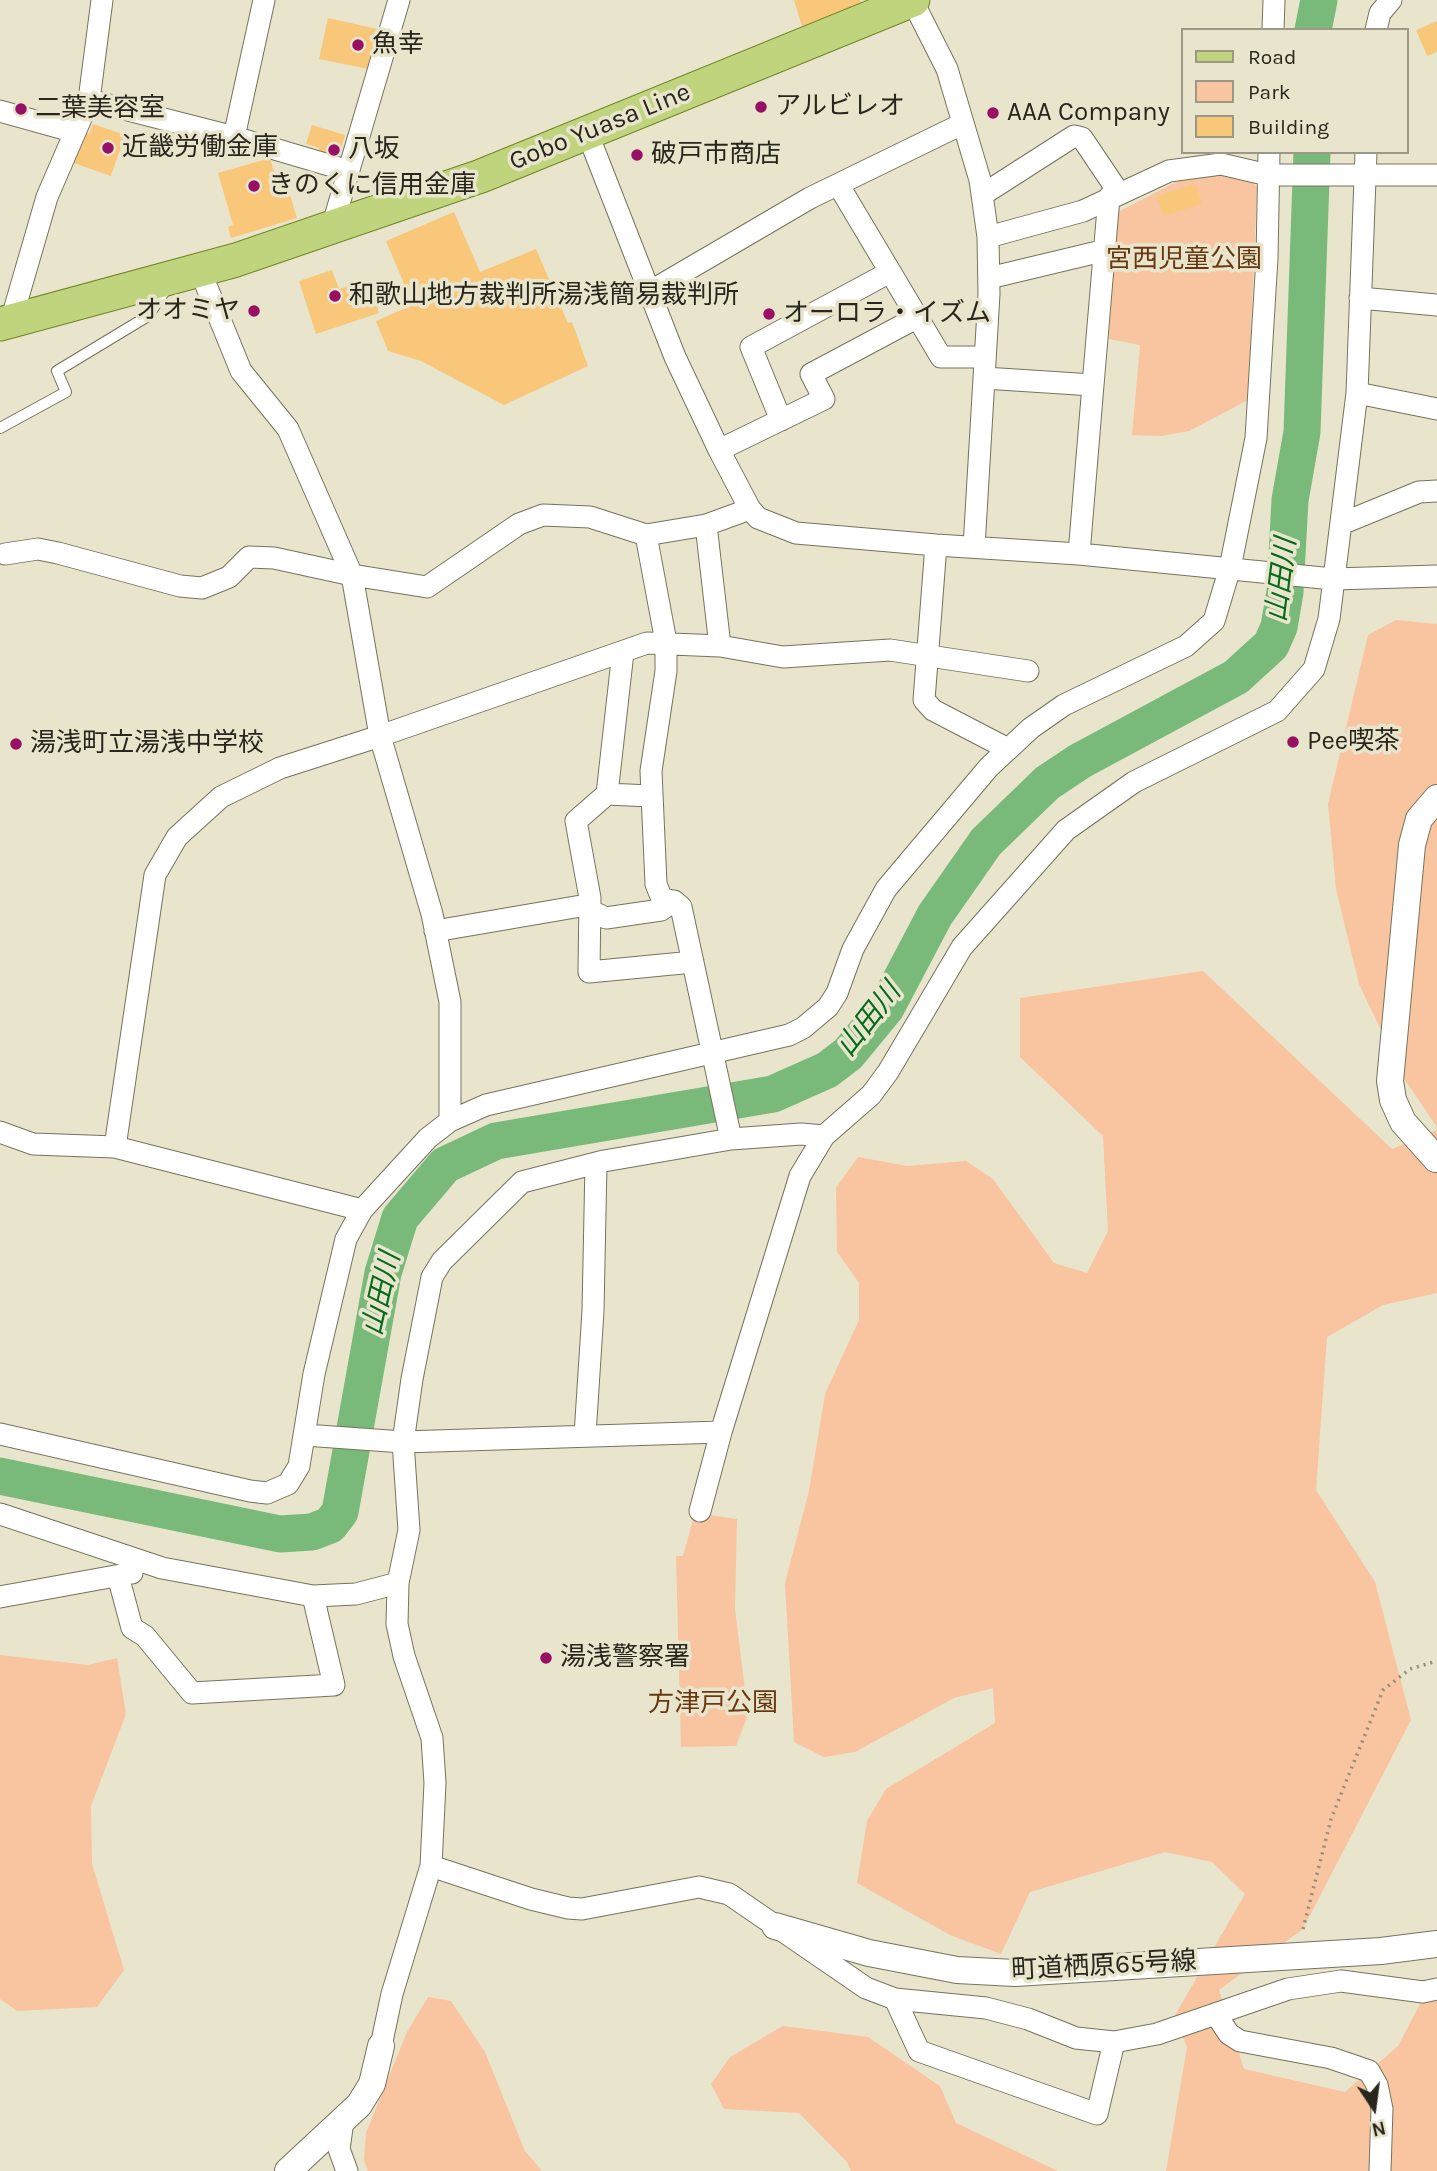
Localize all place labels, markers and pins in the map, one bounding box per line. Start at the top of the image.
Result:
place label: 魚幸 [372,29,424,61]
marker: 魚幸 [350,37,366,53]
place label: アルビレオ [775,91,905,123]
place label: 二葉美容室 [35,93,165,125]
place label: AAA Company [1007,97,1170,129]
marker: アルビレオ [753,99,769,115]
marker: 二葉美容室 [13,101,29,117]
marker: AAA Company [985,105,1001,121]
place label: 近畿労働金庫 [122,132,278,164]
place label: 八坂 [348,134,400,166]
place label: 破戸市商店 [651,139,781,171]
marker: 近畿労働金庫 [100,140,116,156]
marker: 八坂 [326,142,342,158]
marker: 破戸市商店 [629,147,645,163]
place label: きのくに信用金庫 [268,170,476,202]
marker: きのくに信用金庫 [246,178,262,194]
place label: 和歌山地方裁判所湯浅簡易裁判所 [349,280,739,312]
marker: 和歌山地方裁判所湯浅簡易裁判所 [327,288,343,304]
place label: オオミヤ [136,295,240,327]
place label: オーロラ・イズム [783,298,991,330]
marker: オオミヤ [246,303,262,319]
marker: オーロラ・イズム [761,306,777,322]
place label: Pee喫茶 [1307,726,1400,758]
place label: 湯浅町立湯浅中学校 [30,728,264,760]
marker: Pee喫茶 [1285,734,1301,750]
marker: 湯浅町立湯浅中学校 [8,736,24,752]
place label: 湯浅警察署 [560,1642,690,1674]
marker: 湯浅警察署 [538,1650,554,1666]

